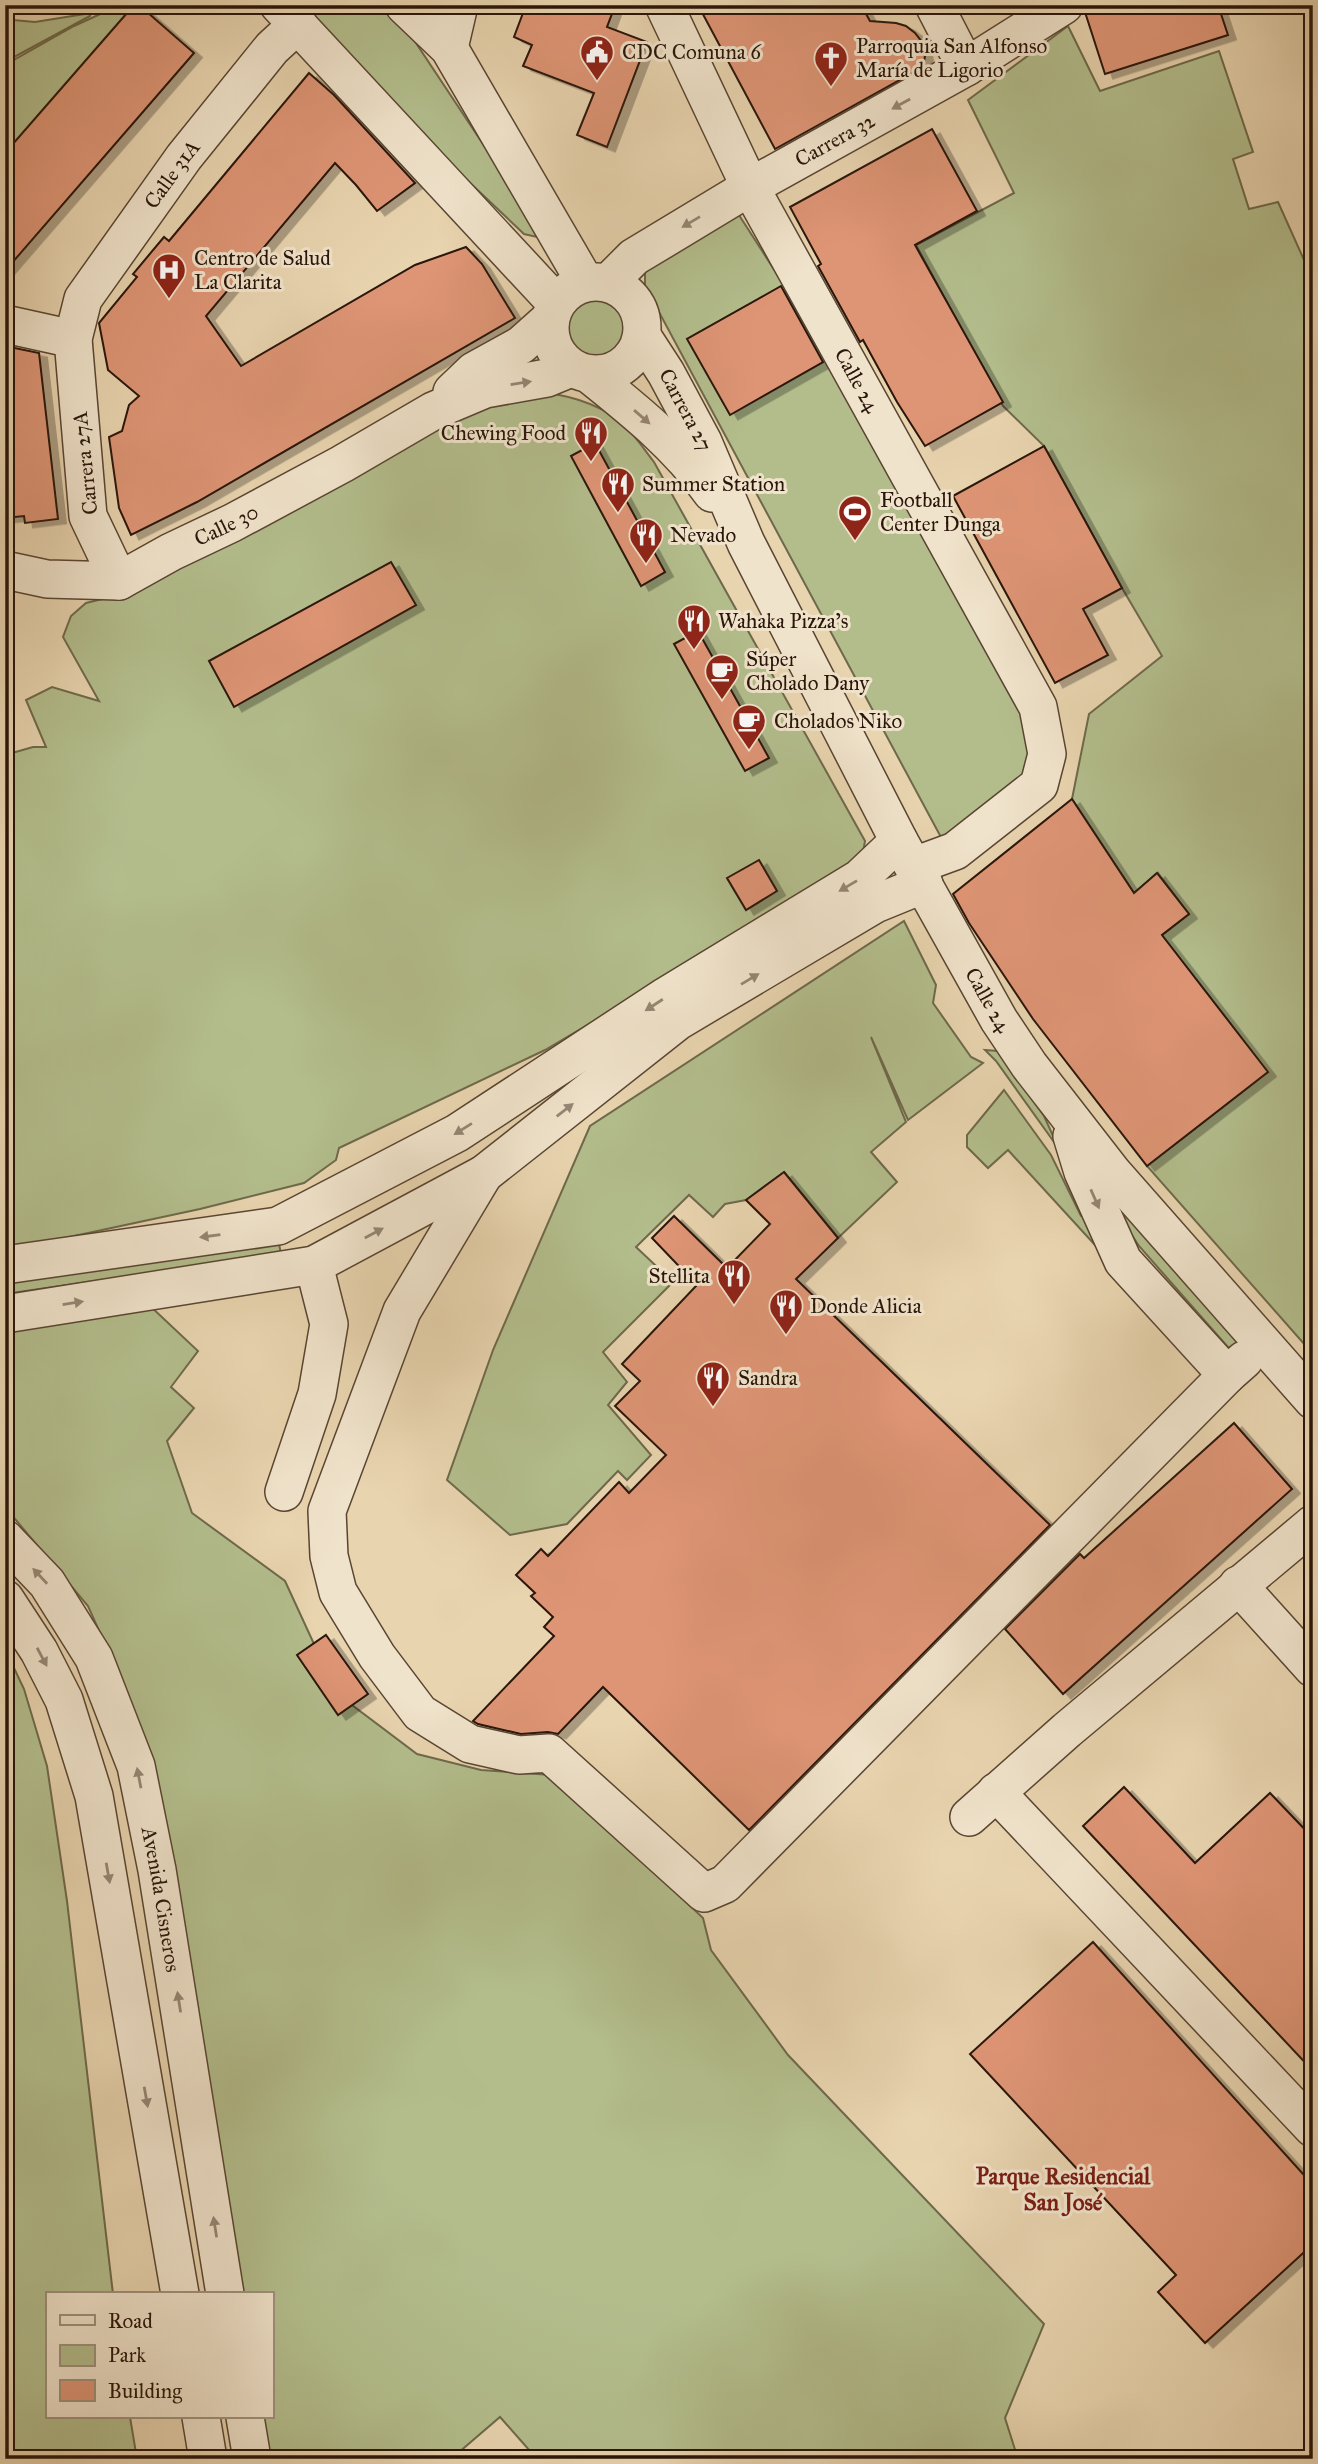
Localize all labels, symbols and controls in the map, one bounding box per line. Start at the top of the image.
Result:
public building icon: CDC Comuna 6 [578,33,616,82]
place label: Parroquia San Alfonso María de Ligorio [856,33,1048,83]
place label: CDC Comuna 6 [622,39,762,65]
church icon: Parroquia San Alfonso María de Ligorio [812,39,850,88]
one-way arrow [891,98,911,110]
street label: Carrera 32 [790,107,880,172]
street label: Calle 31A [138,135,206,214]
one-way arrow [682,216,701,229]
place label: Centro de Salud La Clarita [194,245,331,295]
hospital icon: Centro de Salud La Clarita [150,251,188,300]
street label: Calle 24 [829,343,886,418]
street label: Carrera 27 [653,364,718,455]
one-way arrow [510,377,532,388]
one-way arrow [633,409,650,424]
street label: Carrera 27A [67,410,103,516]
restaurant icon: Chewing Food [572,414,610,463]
place label: Chewing Food [441,420,566,446]
restaurant icon: Summer Station [599,465,637,514]
place label: Summer Station [642,471,785,497]
place label: Football Center Dunga [880,487,1001,537]
sports icon: Football Center Dunga [836,493,874,542]
street label: Calle 30 [190,498,263,552]
restaurant icon: Nevado [627,516,665,565]
place label: Nevado [670,522,737,548]
restaurant icon: Wahaka Pizza's [675,602,713,651]
place label: Wahaka Pizza's [718,608,848,634]
place label: Súper Cholado Dany [746,646,870,696]
cafe icon: Súper Cholado Dany [703,652,741,701]
cafe icon: Cholados Niko [730,702,768,751]
place label: Cholados Niko [774,708,903,734]
one-way arrow [838,879,857,892]
street label: Calle 24 [959,963,1017,1038]
one-way arrow [740,973,759,985]
one-way arrow [644,998,663,1011]
one-way arrow [555,1103,573,1118]
one-way arrow [453,1122,473,1135]
one-way arrow [1089,1189,1101,1209]
one-way arrow [364,1227,384,1239]
one-way arrow [199,1230,221,1241]
restaurant icon: Stellita [715,1257,753,1306]
place label: Stellita [648,1263,710,1289]
restaurant icon: Donde Alicia [767,1287,805,1336]
place label: Donde Alicia [810,1293,922,1319]
one-way arrow [62,1297,84,1308]
restaurant icon: Sandra [694,1359,732,1408]
place label: Sandra [738,1365,798,1391]
one-way arrow [32,1568,48,1585]
one-way arrow [36,1647,47,1667]
one-way arrow [133,1767,144,1789]
street label: Avenida Cisneros [135,1823,186,1974]
one-way arrow [102,1862,113,1884]
one-way arrow [173,1991,184,2013]
one-way arrow [141,2086,152,2108]
district label: Parque Residencial San José [976,2162,1151,2217]
one-way arrow [209,2216,220,2238]
legend [46,2292,273,2418]
text: Road [108,2308,153,2334]
text: Park [108,2342,146,2368]
text: Building [108,2378,182,2404]

